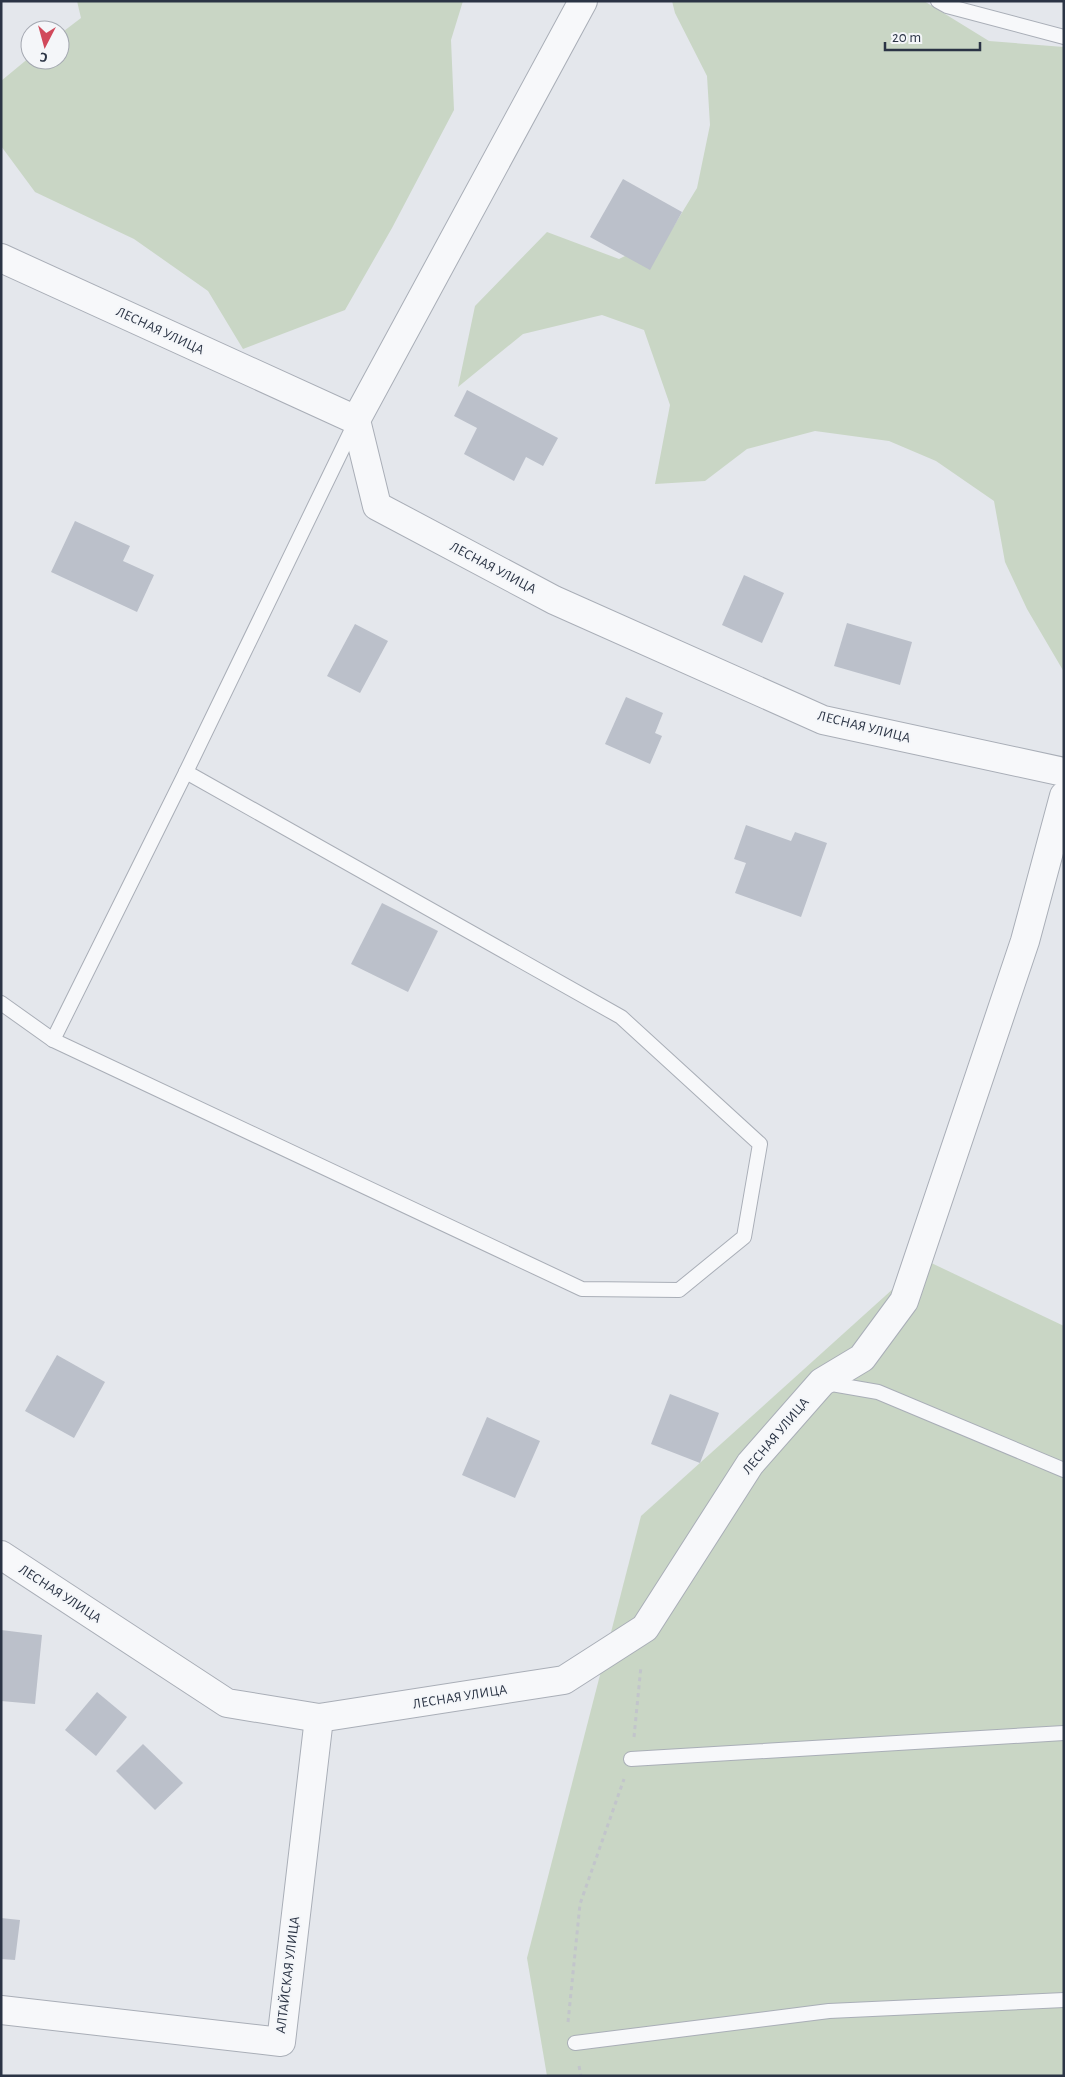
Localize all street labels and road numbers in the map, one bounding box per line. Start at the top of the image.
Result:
street label: ЛЕСНАЯ УЛИЦА [114,305,206,357]
street label: ЛЕСНАЯ УЛИЦА [448,539,538,597]
street label: ЛЕСНАЯ УЛИЦА [816,709,912,745]
street label: ЛЕСНАЯ УЛИЦА [740,1395,812,1477]
street label: ЛЕСНАЯ УЛИЦА [16,1562,104,1626]
street label: ЛЕСНАЯ УЛИЦА [412,1683,508,1711]
street label: АЛТАЙСКАЯ УЛИЦА [273,1915,302,2034]

